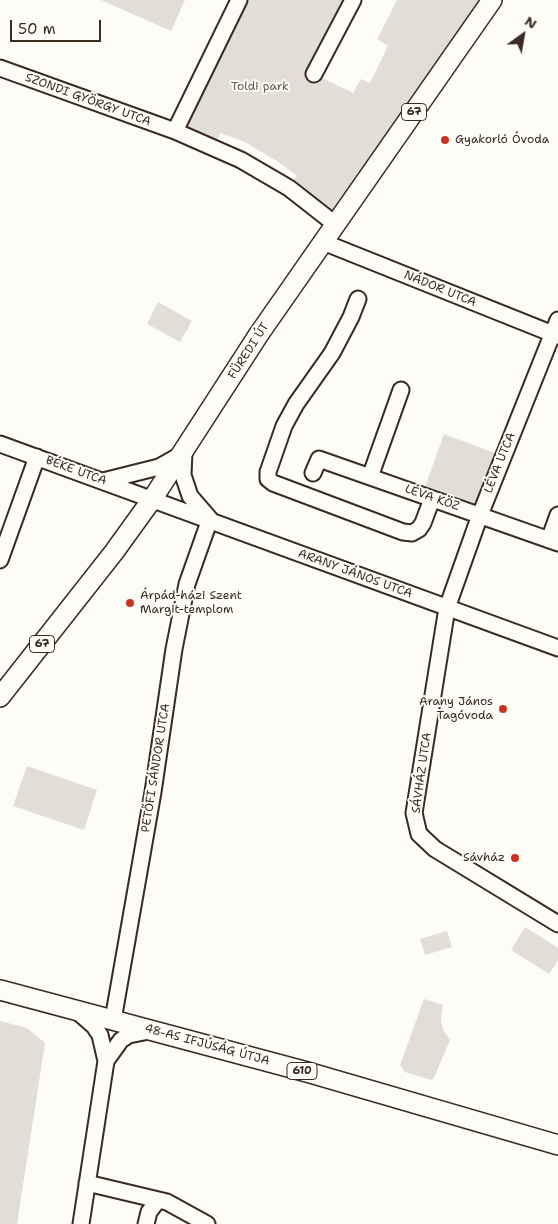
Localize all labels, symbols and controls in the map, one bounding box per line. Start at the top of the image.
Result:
scale bar [12,10,104,42]
north arrow [498,10,548,60]
text: N [521,12,540,33]
text: 50 m [18,19,56,39]
street label: SZONDI GYÖRGY UTCA [23,71,153,129]
park label: Toldi park [231,80,289,94]
road number: 67 [402,104,426,120]
place label: Gyakorló Óvoda [455,133,549,147]
marker: Gyakorló Óvoda [439,134,451,146]
street label: NÁDOR UTCA [402,268,478,310]
street label: FÜREDI ÚT [225,320,273,382]
street label: LÉVA UTCA [481,431,519,495]
street label: BÉKE UTCA [44,453,108,489]
street label: LÉVA KÖZ [403,482,461,514]
street label: ARANY JÁNOS UTCA [296,547,414,601]
place label: Árpád-házi Szent Margit-templom [140,589,242,617]
marker: Árpád-házi Szent Margit-templom [124,597,136,609]
road number: 67 [30,636,54,652]
place label: Arany János Tagóvoda [419,695,493,723]
street label: PETŐFI SÁNDOR UTCA [139,702,173,834]
marker: Arany János Tagóvoda [497,703,509,715]
street label: SÁVHÁZ UTCA [409,732,435,814]
place label: Sávház [463,851,505,865]
marker: Sávház [509,852,521,864]
street label: 48-AS IFJÚSÁG ÚTJA [143,1021,271,1069]
road number: 610 [287,1062,317,1080]

